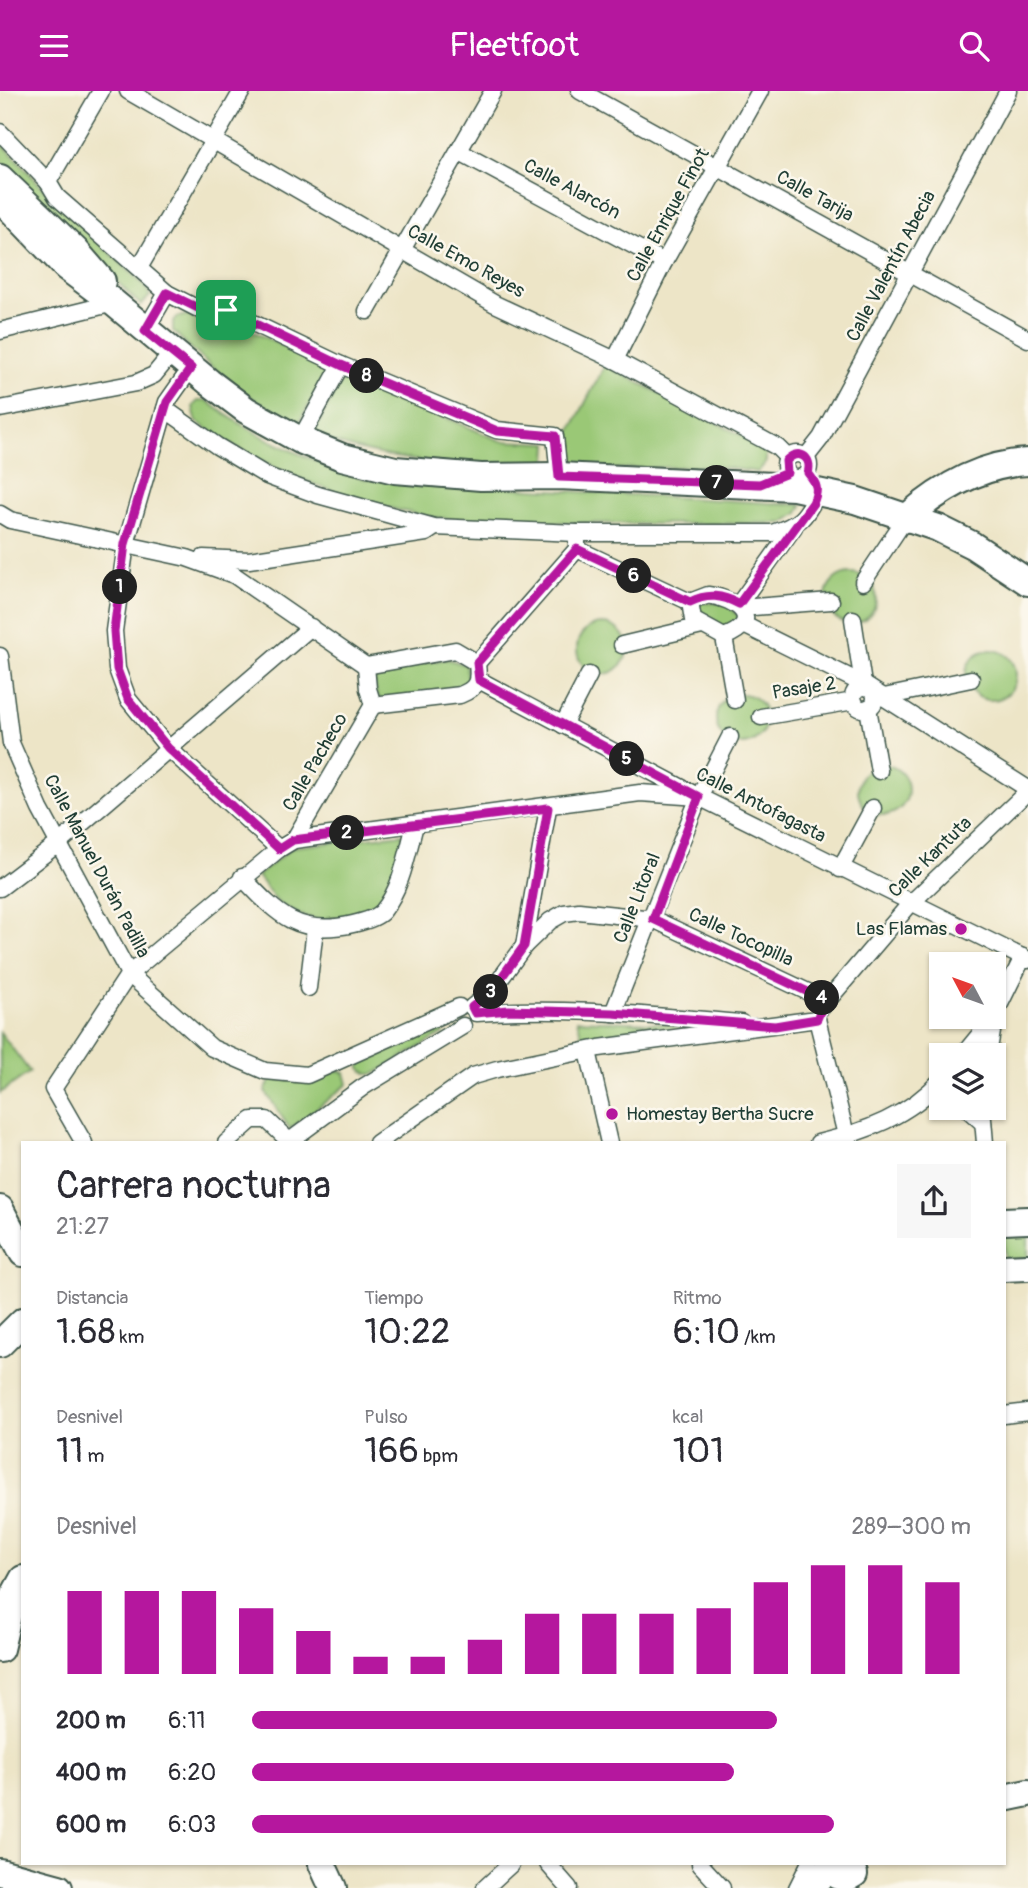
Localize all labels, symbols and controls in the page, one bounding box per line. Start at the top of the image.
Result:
text: Fleetfoot [449,26,579,66]
icon: menu [35,27,73,65]
icon: search [955,27,993,65]
street label: Calle Enrique Finot [621,144,715,286]
street label: Calle Alarcón [519,153,625,225]
street label: Calle Tarija [772,165,858,227]
street label: Calle Valentín Abecia [841,186,941,346]
street label: Calle Emo Reyes [403,219,529,303]
pin [196,280,256,340]
icon: arrive [207,291,245,329]
pin: 8 [350,359,384,393]
text: 8 [362,363,371,387]
pin: 7 [700,465,734,501]
text: 7 [711,470,722,494]
pin: 6 [616,559,652,594]
text: 6 [628,563,639,587]
pin: 1 [102,569,138,605]
text: 1 [116,574,123,598]
street label: Pasaje 2 [770,671,838,705]
street label: Calle Pacheco [277,709,353,815]
pin: 5 [610,741,644,777]
text: 5 [621,746,632,770]
street label: Calle Antofagasta [692,762,830,848]
street label: Calle Manuel Durán Padilla [38,770,156,962]
street label: Calle Kantuta [883,811,977,903]
pin: 2 [330,815,364,851]
text: 2 [341,820,352,844]
street label: Calle Litoral [608,849,666,947]
street label: Calle Tocopilla [685,902,798,972]
place label: Las Flamas [856,917,947,941]
marker: Las Flamas [953,921,969,937]
north arrow [929,952,1006,1029]
map controls [929,952,1006,1120]
pin: 3 [474,975,508,1009]
text: 3 [485,979,496,1003]
pin: 4 [804,981,840,1016]
text: 4 [816,985,827,1009]
button: layers [929,1043,1006,1120]
place label: Homestay Bertha Sucre [626,1102,814,1126]
marker: Homestay Bertha Sucre [604,1106,620,1122]
text: Carrera nocturna [56,1162,331,1210]
button: share [897,1164,971,1238]
text: 21:27 [56,1212,109,1241]
text: Distancia [56,1286,128,1310]
text: Tiempo [364,1286,423,1310]
text: Ritmo [673,1286,722,1310]
text: 1.68 [56,1310,115,1354]
text: 10:22 [364,1310,450,1354]
text: 6:10 [673,1310,740,1354]
text: km [115,1325,144,1349]
text: /km [740,1325,776,1349]
text: Desnivel [56,1405,123,1429]
text: Pulso [364,1405,408,1429]
text: kcal [673,1405,704,1429]
text: 11 [56,1429,83,1473]
text: 166 [364,1429,419,1473]
text: 101 [673,1429,724,1473]
text: m [83,1444,104,1468]
text: bpm [419,1444,458,1468]
text: Desnivel [56,1512,137,1541]
text: 289–300 m [851,1512,971,1541]
text: 200 m [56,1706,126,1735]
text: 6:11 [168,1706,206,1735]
text: 400 m [56,1758,126,1787]
text: 6:20 [168,1758,216,1787]
text: 600 m [56,1810,126,1839]
text: 6:03 [168,1810,216,1839]

